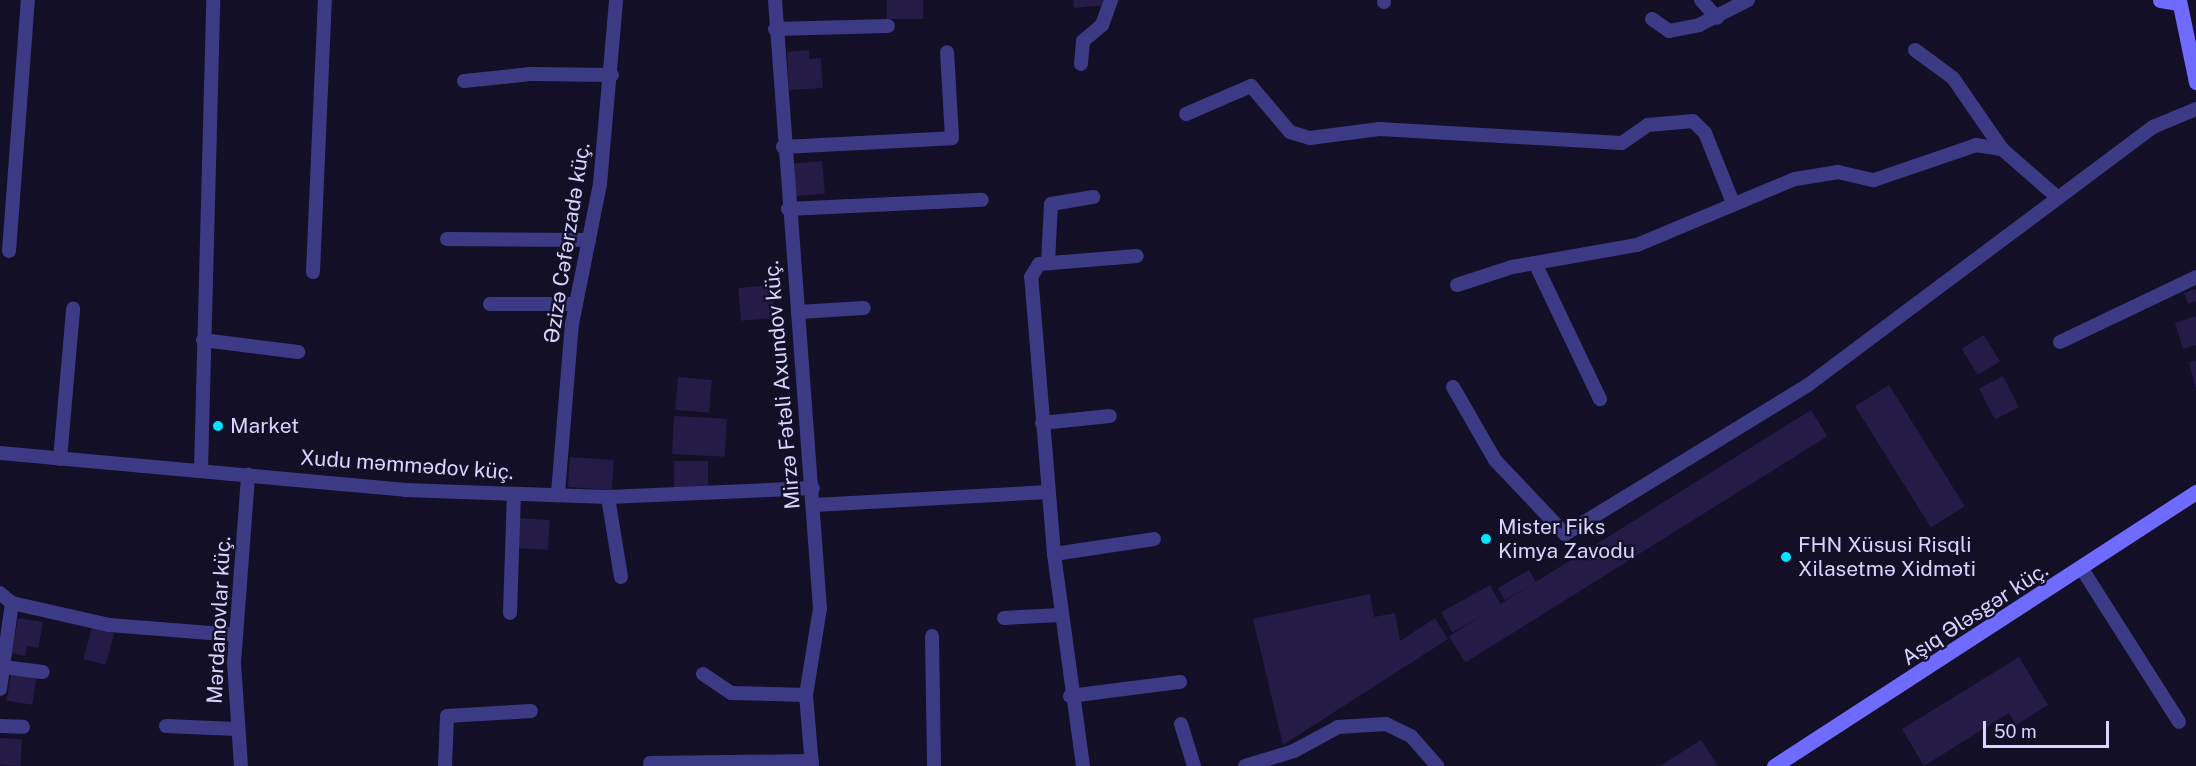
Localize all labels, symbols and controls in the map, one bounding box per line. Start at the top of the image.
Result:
street label: Əzizə Cəfərzadə küç. [539,141,595,345]
street label: Mirzə Fətəli Axundov küç. [759,259,805,511]
place label: Market [230,413,299,439]
marker: Market [211,419,225,433]
street label: Xudu məmmədov küç. [299,445,515,485]
place label: Mister Fiks Kimya Zavodu [1498,514,1635,564]
marker: Mister Fiks Kimya Zavodu [1479,532,1493,546]
place label: FHN Xüsusi Risqli Xilasetmə Xidməti [1798,532,1976,582]
street label: Mərdanovlar küç. [202,535,236,705]
marker: FHN Xüsusi Risqli Xilasetmə Xidməti [1779,550,1793,564]
street label: Aşıq Ələsgər küç. [1897,557,2053,671]
scale bar [1986,709,2112,747]
text: 50 m [1994,721,2037,742]

